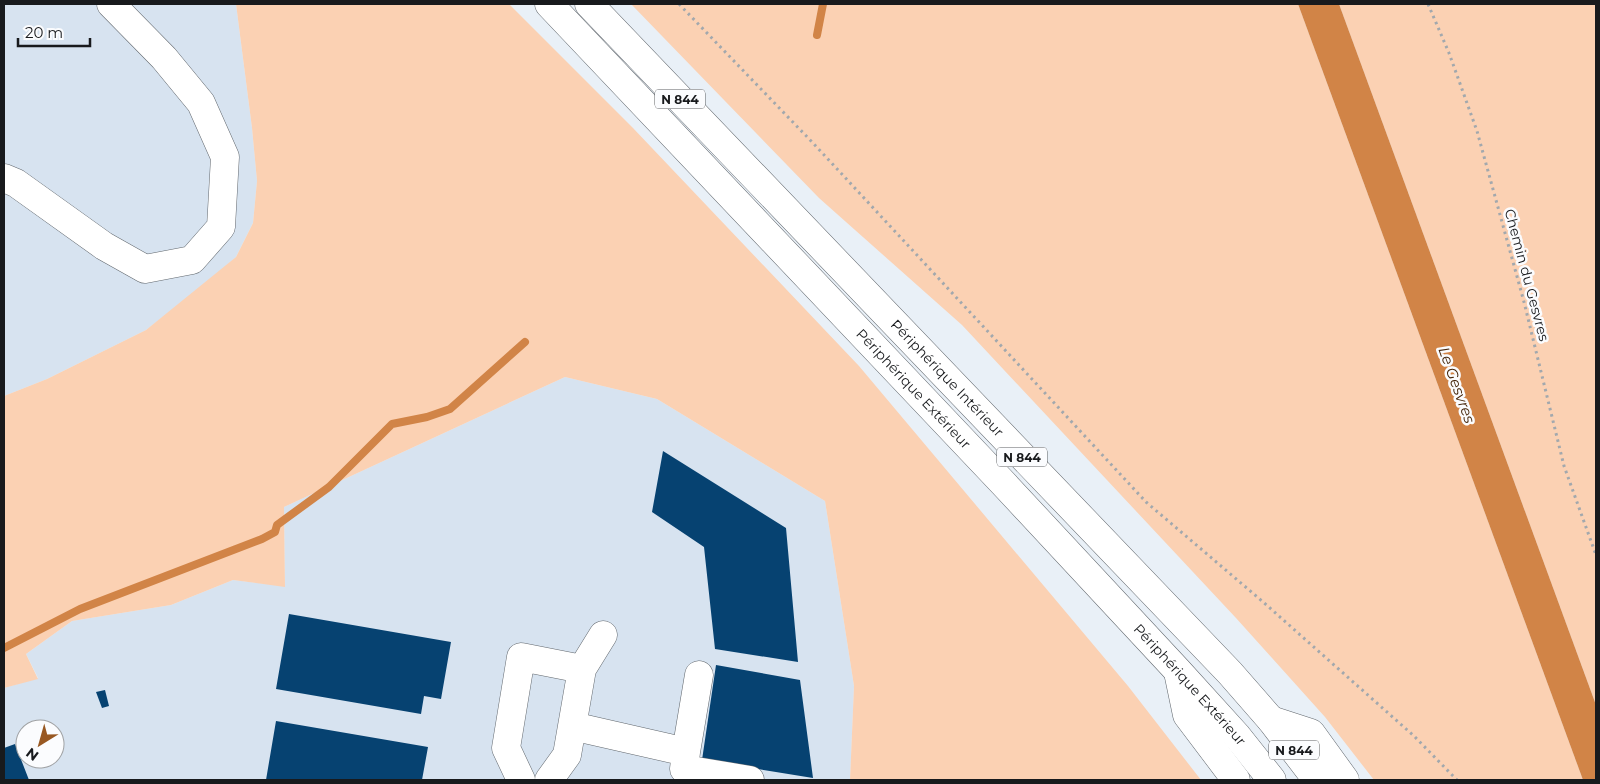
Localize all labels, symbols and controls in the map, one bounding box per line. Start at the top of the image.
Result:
scale bar [18,15,90,47]
text: 20 m [25,23,63,42]
road number: N 844 [655,90,705,108]
street label: Chemin du Gesvres [1501,207,1553,343]
street label: Périphérique Intérieur [887,316,1008,441]
street label: Périphérique Extérieur [852,325,975,453]
water label: Le Gesvres [1434,344,1480,426]
road number: N 844 [997,448,1047,467]
street label: Périphérique Extérieur [1130,620,1250,750]
north arrow [15,719,65,769]
road number: N 844 [1269,740,1319,760]
text: N [22,744,42,765]

